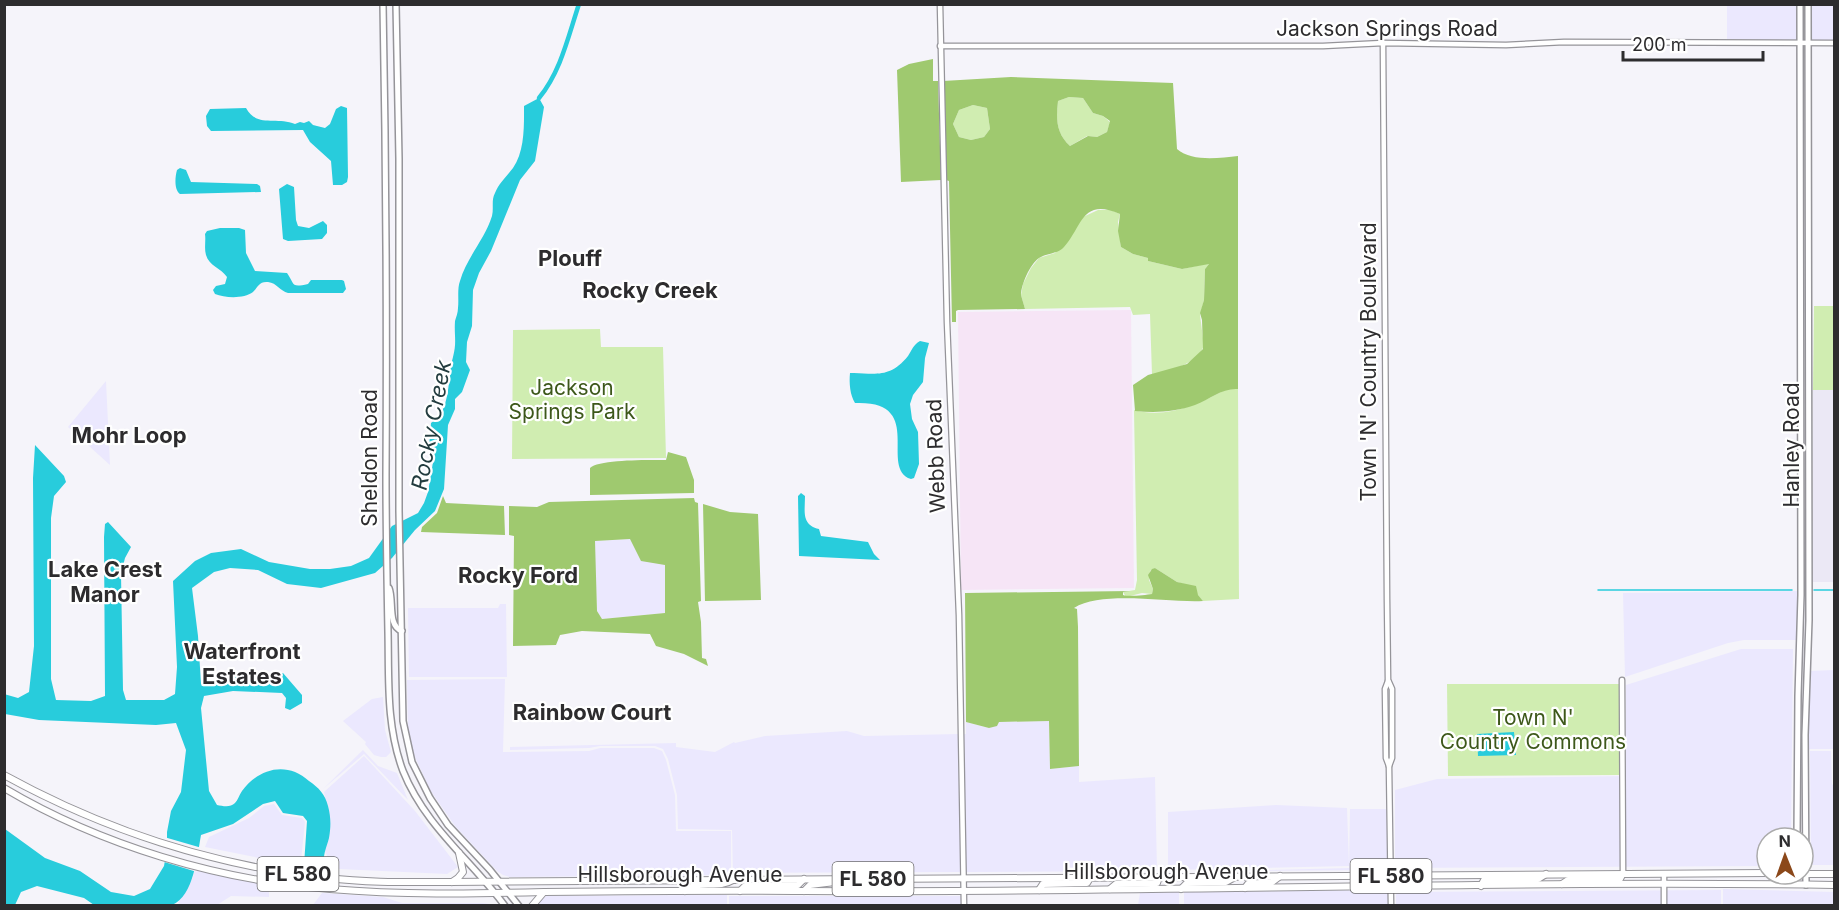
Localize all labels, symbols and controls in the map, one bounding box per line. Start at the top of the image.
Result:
street label: Jackson Springs Road [1276,16,1498,41]
scale bar [1623,24,1762,62]
text: 200 m [1632,34,1687,55]
street label: Town 'N' Country Boulevard [1356,222,1381,502]
district label: Plouff [538,245,602,271]
district label: Rocky Creek [582,277,718,303]
water label: Rocky Creek [406,357,456,492]
park label: Jackson Springs Park [509,375,636,424]
street label: Hanley Road [1779,382,1804,508]
street label: Sheldon Road [357,389,382,527]
street label: Webb Road [921,399,950,513]
district label: Mohr Loop [71,422,187,448]
district label: Lake Crest Manor [48,556,162,607]
district label: Rocky Ford [458,562,578,588]
district label: Waterfront Estates [183,638,301,689]
district label: Rainbow Court [513,699,671,725]
park label: Town N' Country Commons [1440,705,1626,754]
north arrow [1755,826,1815,886]
text: N [1778,831,1791,851]
road number: FL 580 [258,857,338,891]
street label: Hillsborough Avenue [1064,859,1268,884]
road number: FL 580 [1350,859,1432,893]
street label: Hillsborough Avenue [578,862,782,887]
road number: FL 580 [832,862,914,896]

